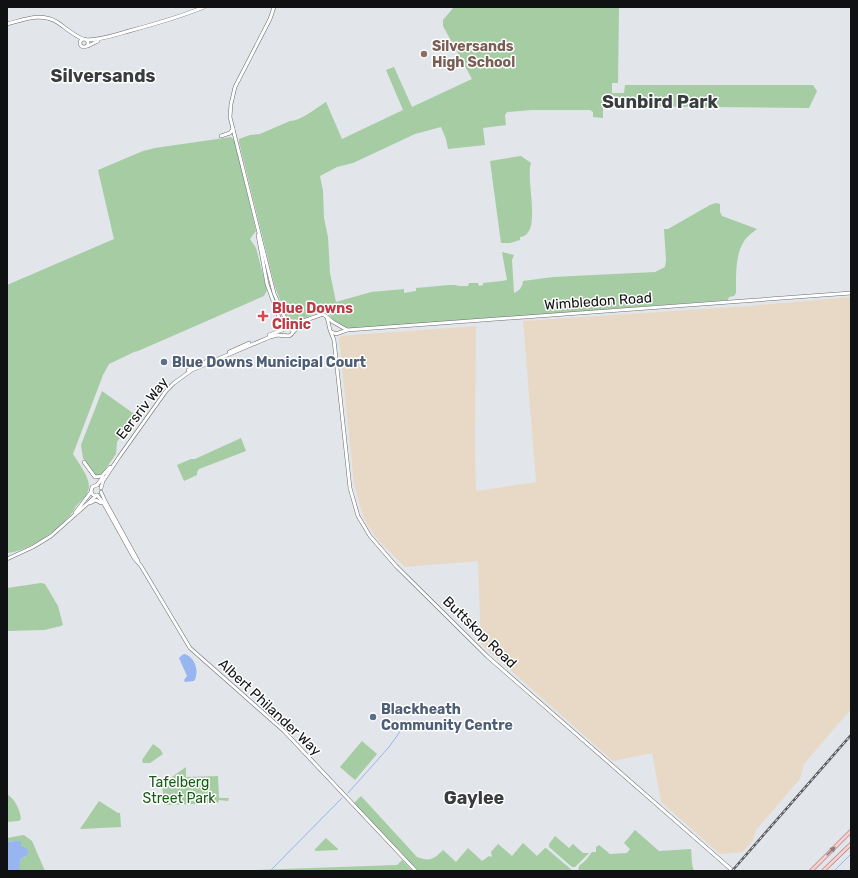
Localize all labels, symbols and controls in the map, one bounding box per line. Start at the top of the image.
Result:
place label: Silversands High School [432,38,515,71]
marker: Silversands High School [419,49,429,59]
district label: Silversands [51,65,155,87]
district label: Sunbird Park [602,91,719,113]
street label: Wimbledon Road [544,289,653,314]
place label: Blue Downs Clinic [272,300,353,333]
marker: Blue Downs Clinic [257,310,269,322]
place label: Blue Downs Municipal Court [172,354,367,371]
marker: Blue Downs Municipal Court [159,357,169,367]
street label: Eersriv Way [113,374,172,443]
street label: Buttskop Road [439,593,520,672]
street label: Albert Philander Way [215,655,325,760]
place label: Blackheath Community Centre [381,701,513,734]
marker: Blackheath Community Centre [368,712,378,722]
park label: Tafelberg Street Park [142,774,216,807]
district label: Gaylee [444,787,505,809]
one-way arrow [826,846,836,856]

